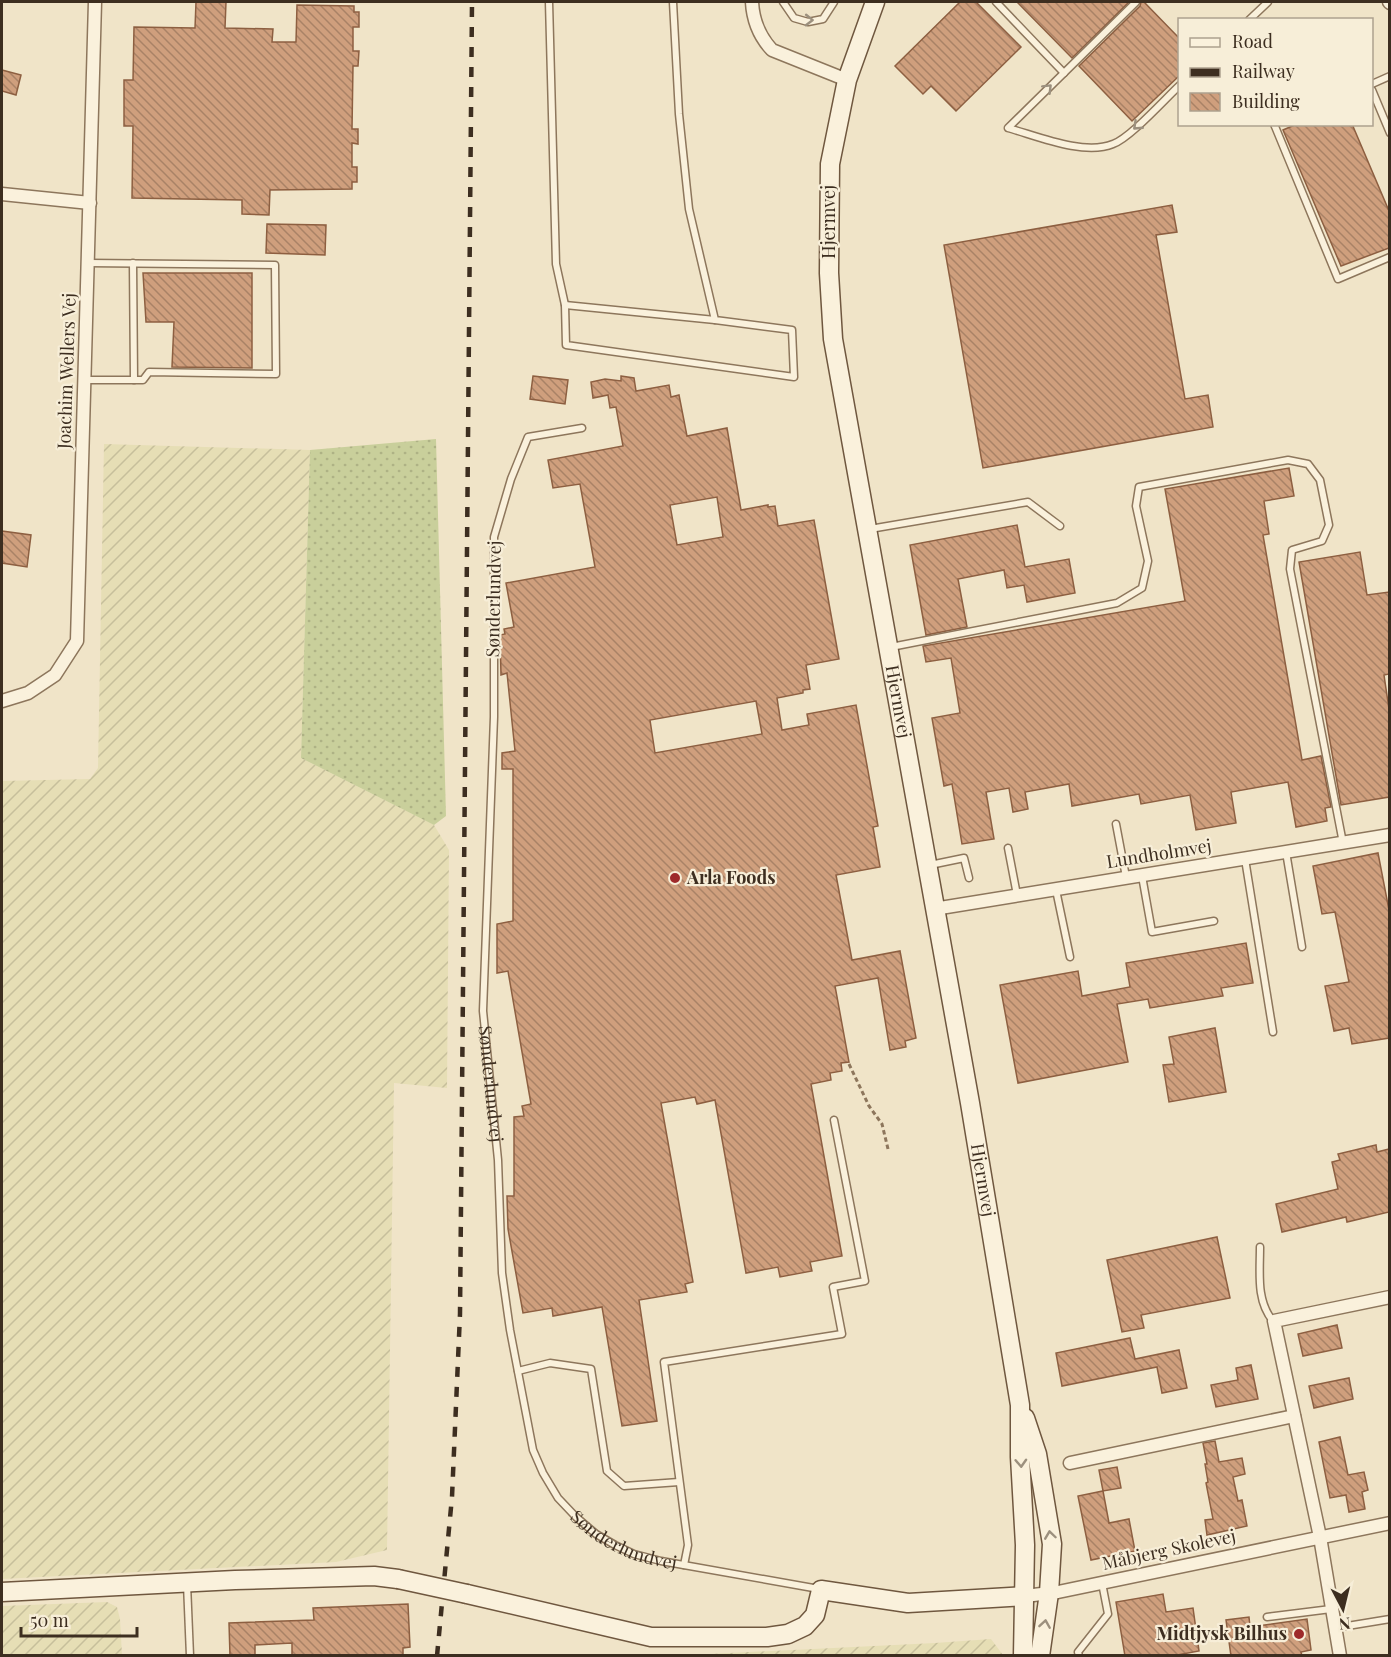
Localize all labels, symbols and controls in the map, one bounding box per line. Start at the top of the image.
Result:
one-way arrow [805,13,814,26]
legend [1178,18,1373,126]
text: Road [1232,29,1273,53]
text: Railway [1232,59,1295,83]
one-way arrow [1042,84,1052,95]
text: Building [1232,89,1300,113]
one-way arrow [1133,118,1144,129]
street label: Hjermvej [816,185,840,259]
street label: Joachim Wellers Vej [51,292,81,451]
street label: Sønderlundvej [480,540,506,658]
street label: Hjermvej [881,663,917,740]
street label: Lundholmvej [1105,833,1213,873]
place label: Arla Foods [686,865,776,889]
marker: Arla Foods [668,871,682,885]
street label: Sønderlundvej [474,1024,509,1143]
street label: Hjermvej [966,1141,1002,1218]
one-way arrow [1014,1459,1027,1468]
street label: Sønderlundvej [566,1504,679,1575]
street label: Måbjerg Skolevej [1100,1523,1238,1575]
one-way arrow [1045,1530,1057,1540]
north arrow [1313,1579,1373,1639]
scale bar [21,1600,136,1638]
text: 50 m [30,1608,69,1632]
text: N [1337,1613,1352,1636]
one-way arrow [1038,1620,1050,1629]
place label: Midtjysk Bilhus [1156,1621,1287,1645]
marker: Midtjysk Bilhus [1292,1627,1306,1641]

